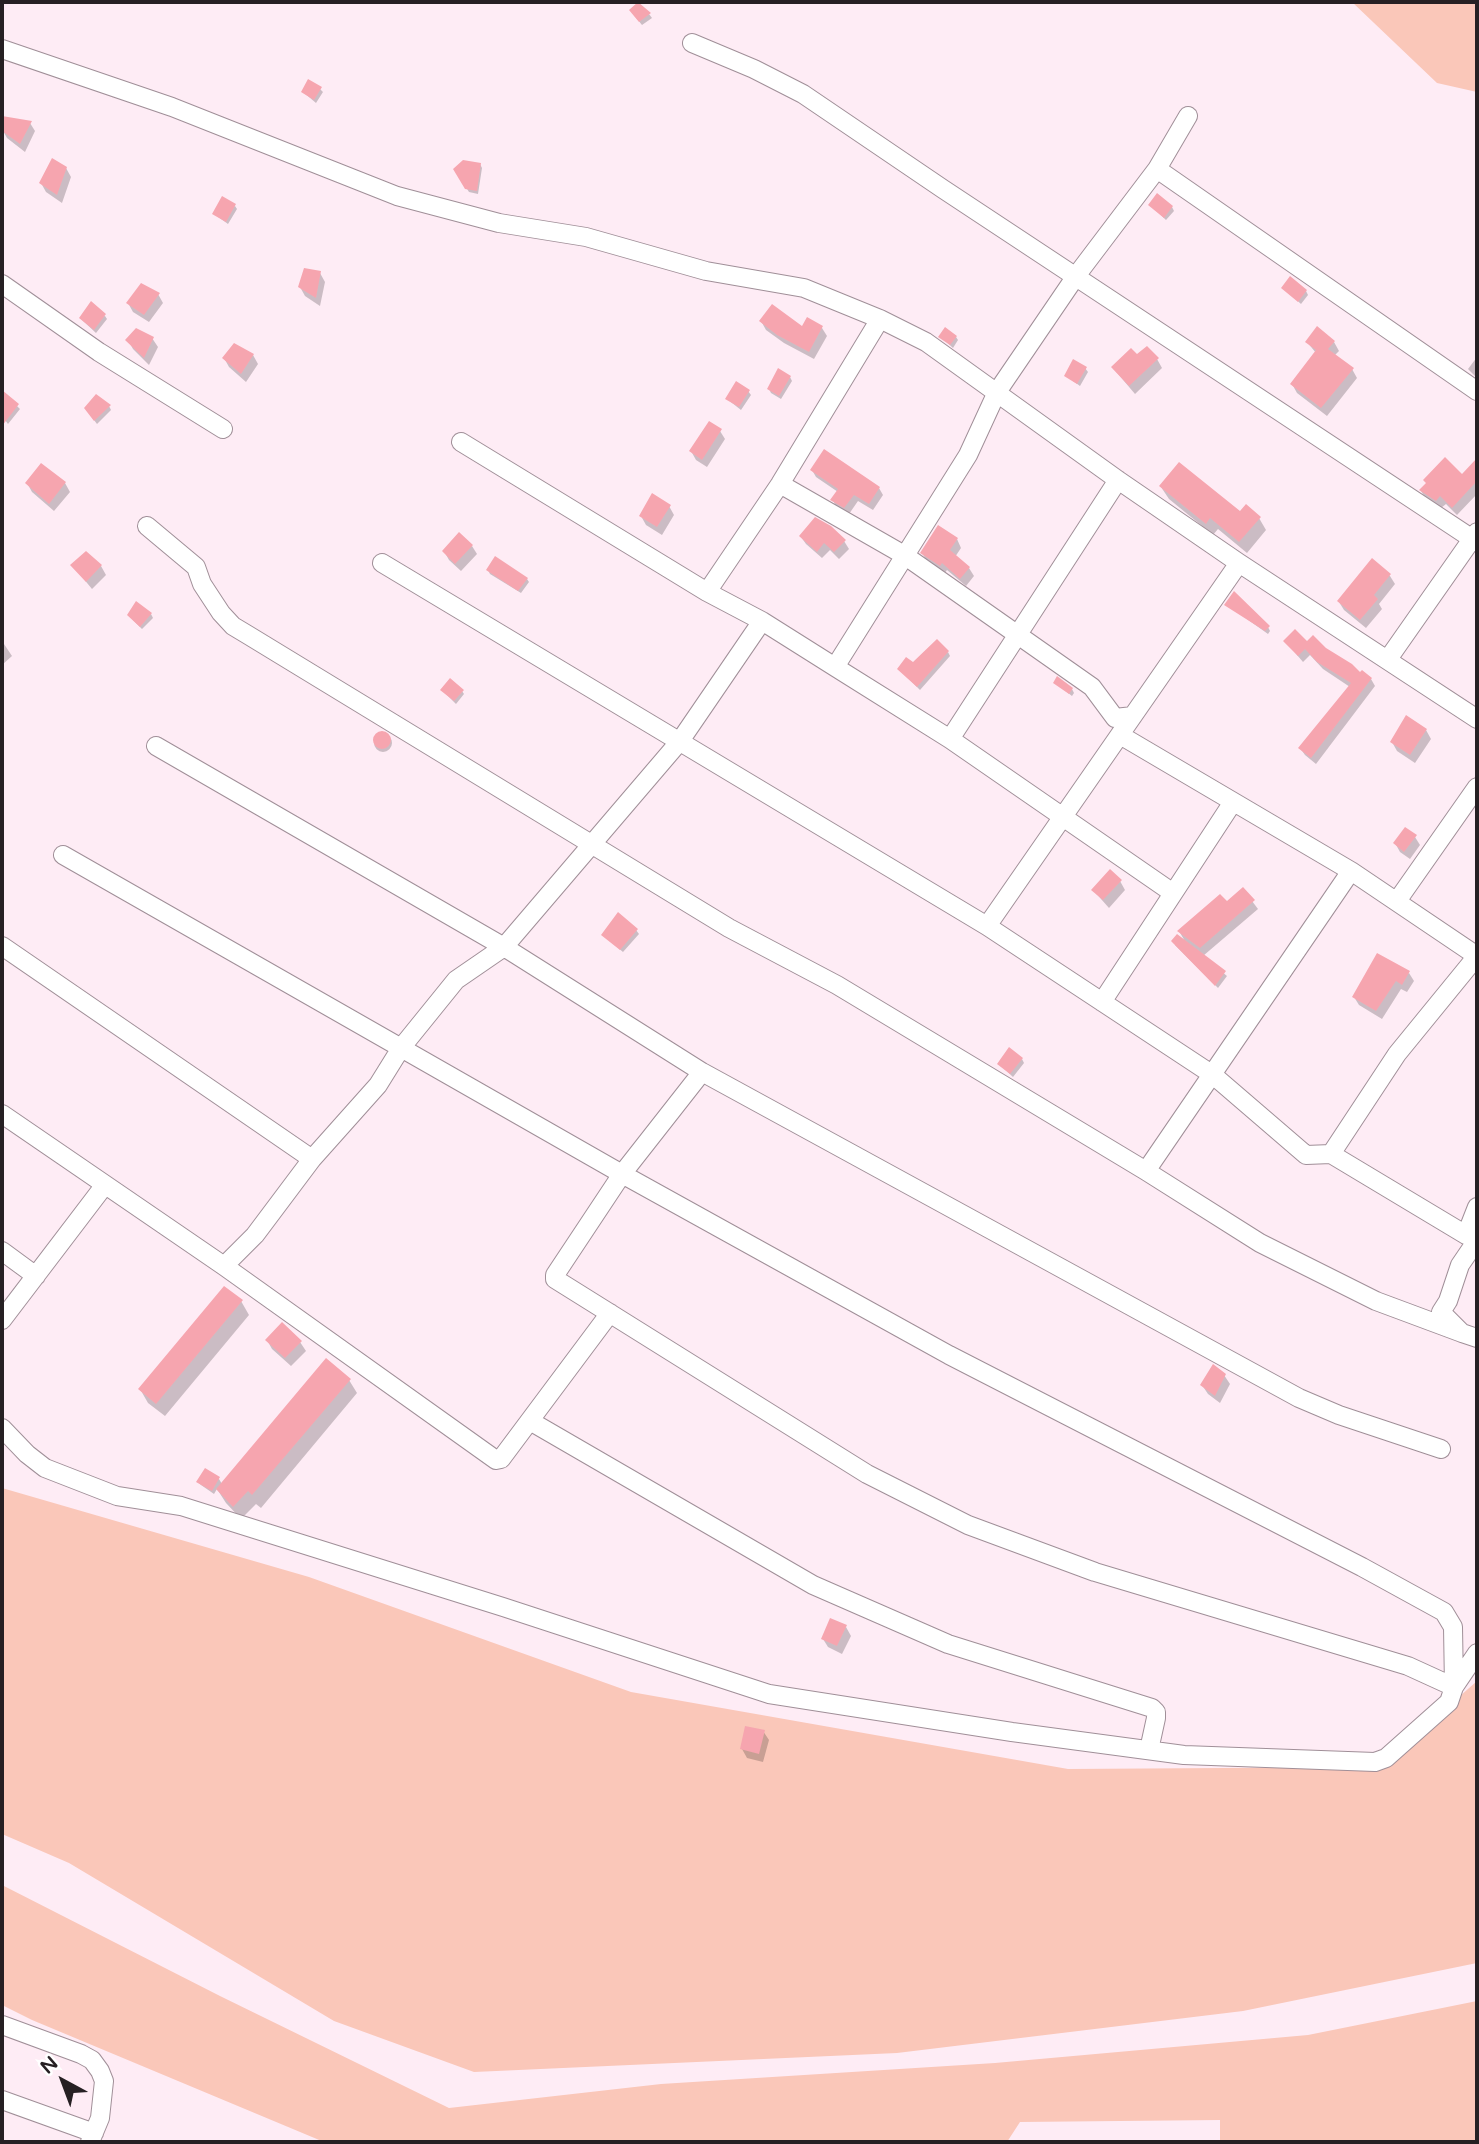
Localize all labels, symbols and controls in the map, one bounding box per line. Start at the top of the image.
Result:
north arrow [28,2046,98,2116]
text: N [36,2052,62,2078]

